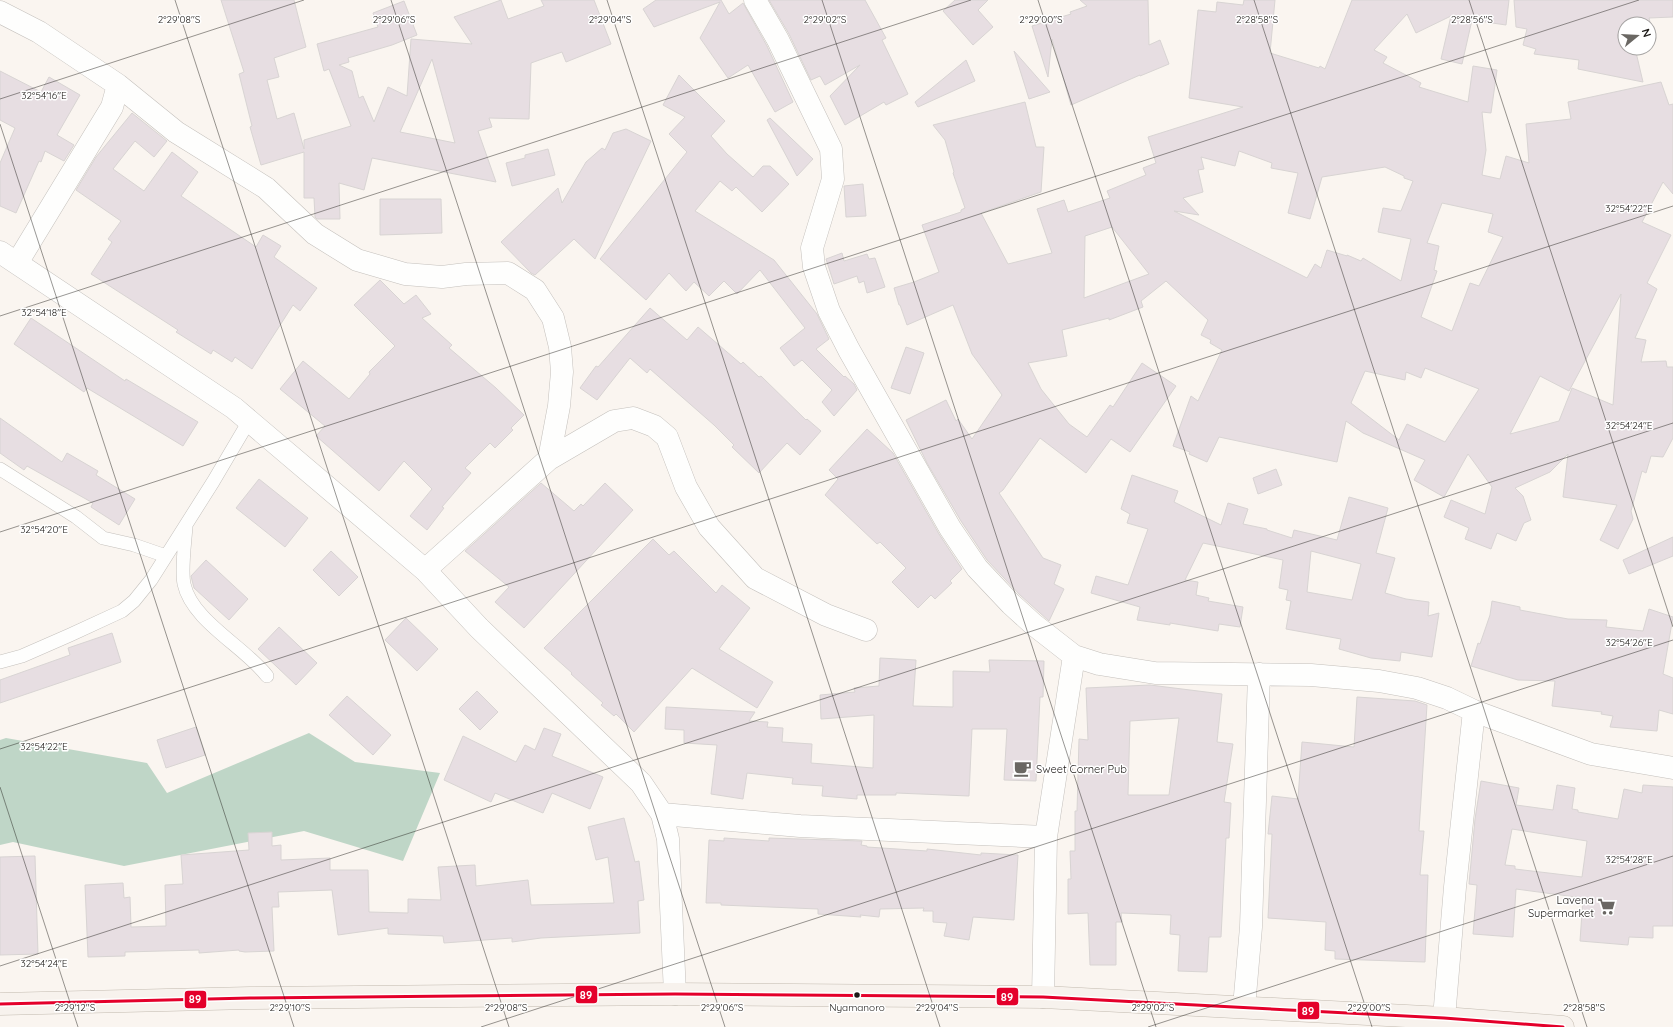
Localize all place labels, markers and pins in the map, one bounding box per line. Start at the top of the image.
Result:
cafe icon: Sweet Corner Pub [1013,759,1033,779]
place label: Sweet Corner Pub [1036,762,1127,776]
place label: Lavena Supermarket [1528,893,1594,920]
supermarket icon: Lavena Supermarket [1597,896,1617,916]
marker: Nyamanoro [852,990,862,1000]
place label: Nyamanoro [829,1001,885,1014]

